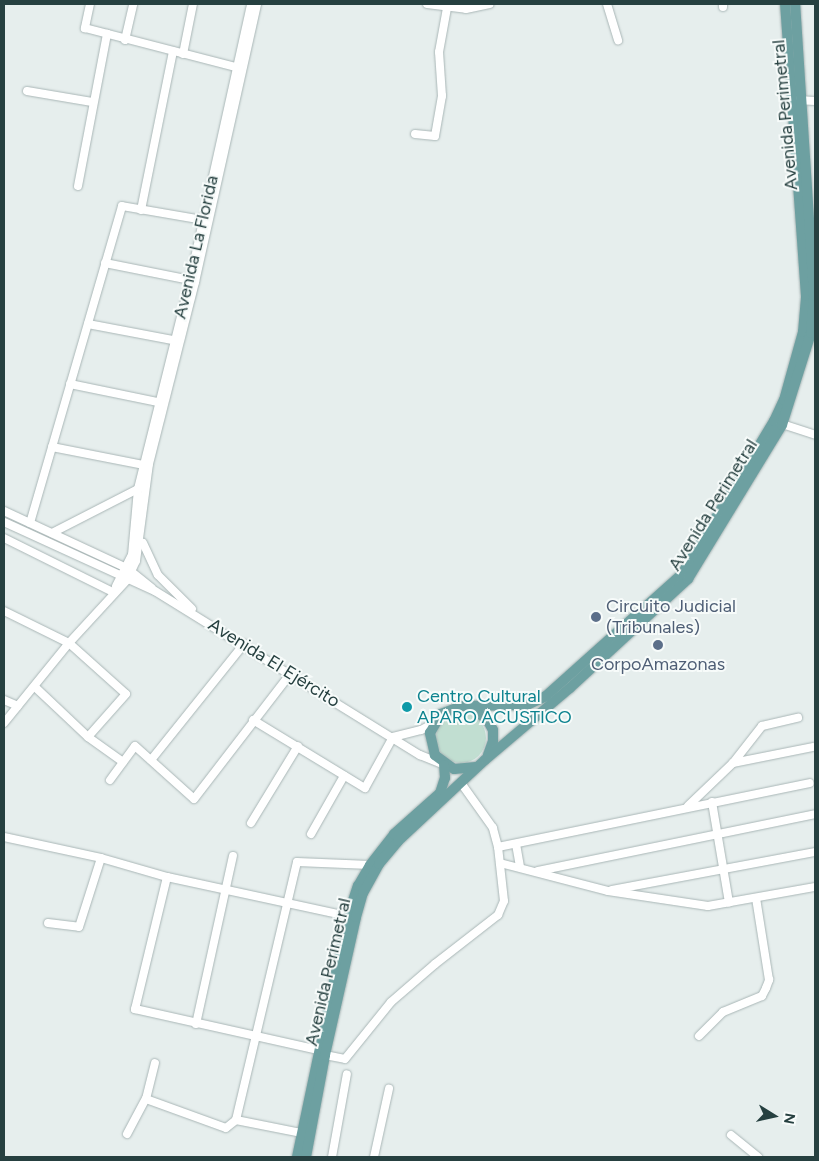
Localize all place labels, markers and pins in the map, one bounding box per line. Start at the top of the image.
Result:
place label: Circuito Judicial (Tribunales) [606,596,736,638]
marker: Circuito Judicial (Tribunales) [590,611,602,623]
marker: CorpoAmazonas [652,639,664,651]
place label: CorpoAmazonas [591,653,725,675]
place label: Centro Cultural APARO ACUSTICO [417,686,572,729]
marker: Centro Cultural APARO ACUSTICO [401,701,413,713]

